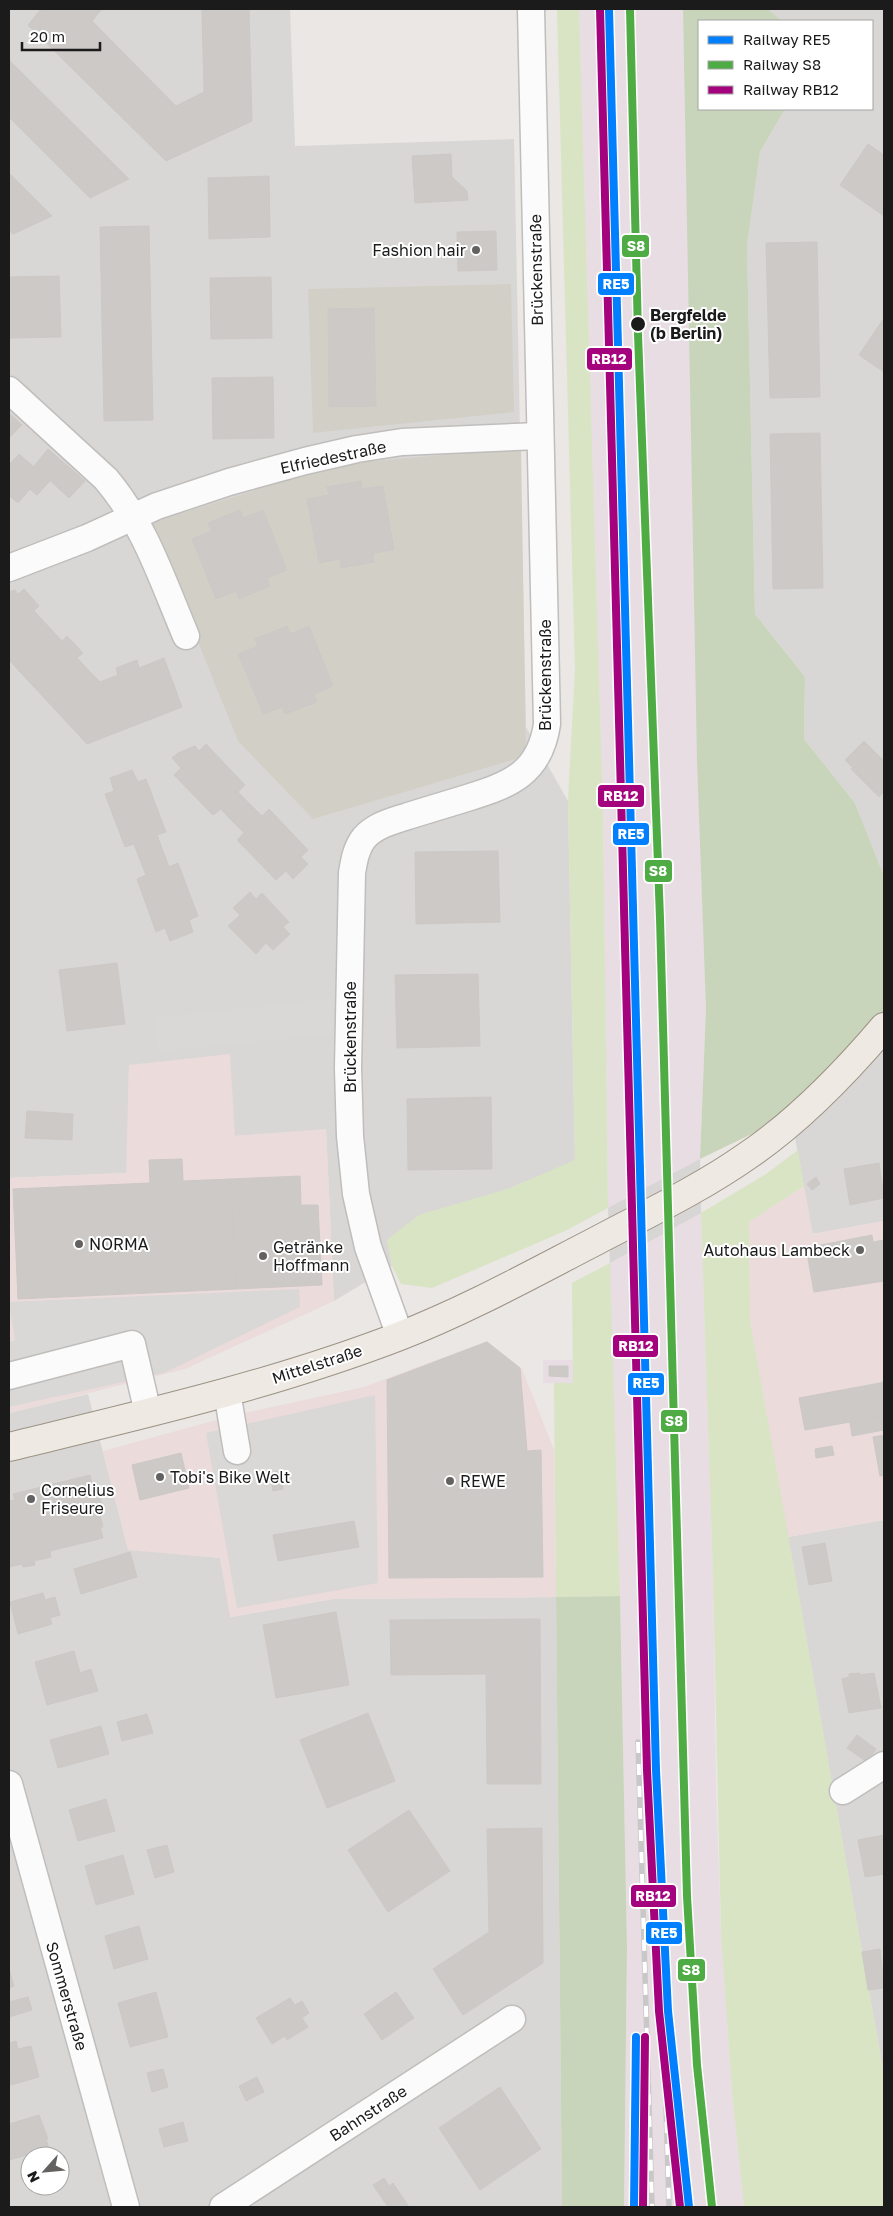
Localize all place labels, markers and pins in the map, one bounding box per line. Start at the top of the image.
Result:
place label: Fashion hair [372,240,466,260]
marker: Fashion hair [470,244,482,256]
place label: Bergfelde (b Berlin) [650,305,726,343]
marker: Bergfelde (b Berlin) [629,315,647,333]
place label: NORMA [89,1234,149,1254]
place label: Getränke Hoffmann [273,1237,349,1275]
marker: NORMA [73,1238,85,1250]
place label: Autohaus Lambeck [704,1240,850,1260]
marker: Autohaus Lambeck [854,1244,866,1256]
marker: Getränke Hoffmann [257,1250,269,1262]
place label: Tobi's Bike Welt [170,1467,290,1487]
marker: Tobi's Bike Welt [154,1471,166,1483]
place label: REWE [460,1471,506,1491]
marker: REWE [444,1475,456,1487]
place label: Cornelius Friseure [41,1480,114,1518]
marker: Cornelius Friseure [25,1493,37,1505]

